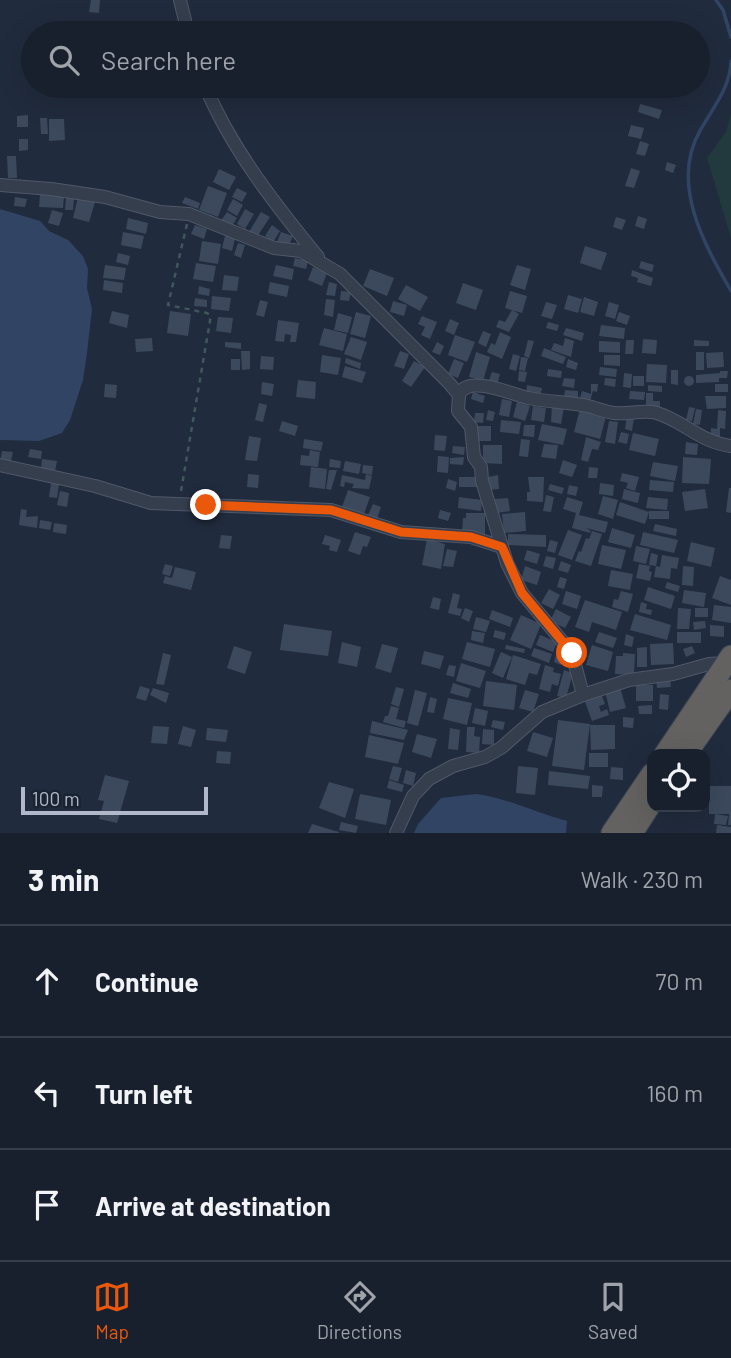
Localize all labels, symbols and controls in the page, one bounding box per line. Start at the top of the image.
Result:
search box [21,21,710,98]
icon: search [45,41,83,79]
text: Search here [101,44,236,75]
route end [190,489,221,520]
route start [556,637,587,668]
map controls [647,749,710,812]
button: locate [647,749,710,812]
scale bar [21,784,208,816]
text: 100 m [32,787,80,810]
text: 3 min [28,861,99,897]
text: Walk · 230 m [581,865,703,893]
icon: ahead [28,962,66,1000]
text: Continue [95,966,199,997]
text: 70 m [656,967,703,995]
icon: left [28,1074,66,1112]
text: Turn left [95,1078,193,1109]
text: 160 m [646,1079,703,1107]
icon: arrive [28,1186,66,1224]
text: Arrive at destination [95,1190,331,1221]
tab: Map [93,1278,131,1343]
tab: Directions [317,1278,402,1343]
tab: Saved [588,1278,638,1343]

